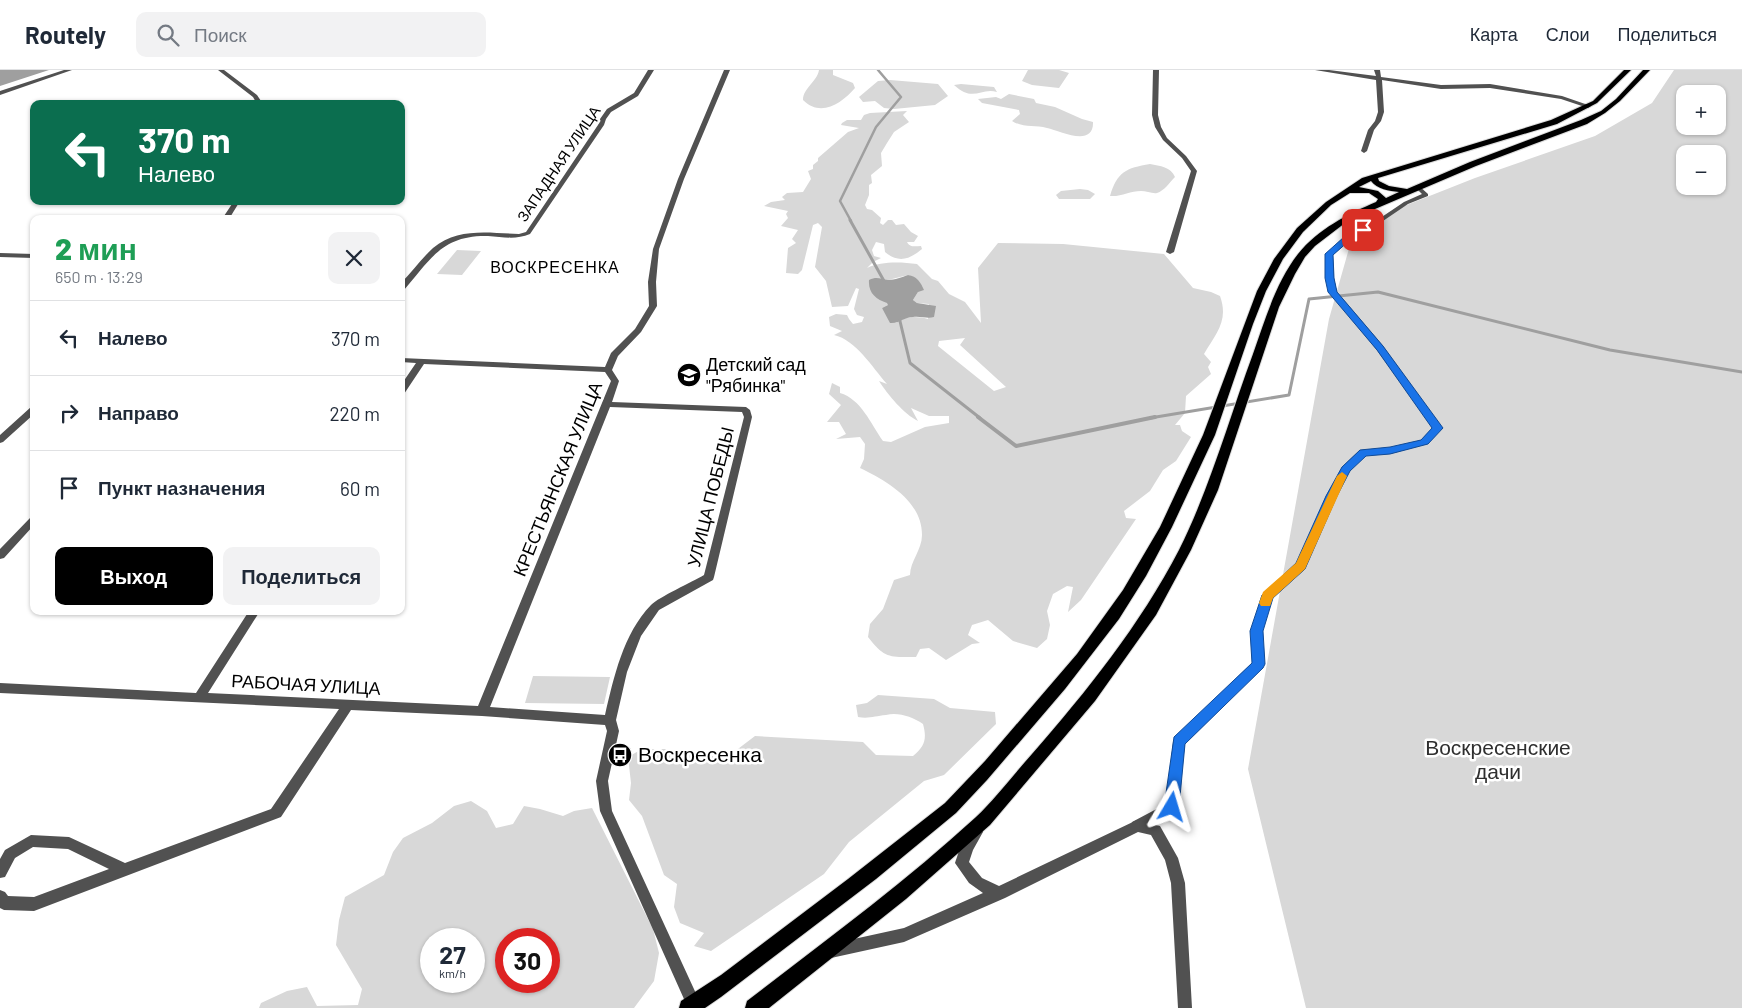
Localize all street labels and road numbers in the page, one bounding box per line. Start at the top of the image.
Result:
street label: ЗАПАДНАЯ УЛИЦА [513,102,604,225]
street label: КРЕСТЬЯНСКАЯ УЛИЦА [508,378,606,579]
street label: УЛИЦА ПОБЕДЫ [682,425,738,569]
street label: РАБОЧАЯ УЛИЦА [231,669,381,699]

